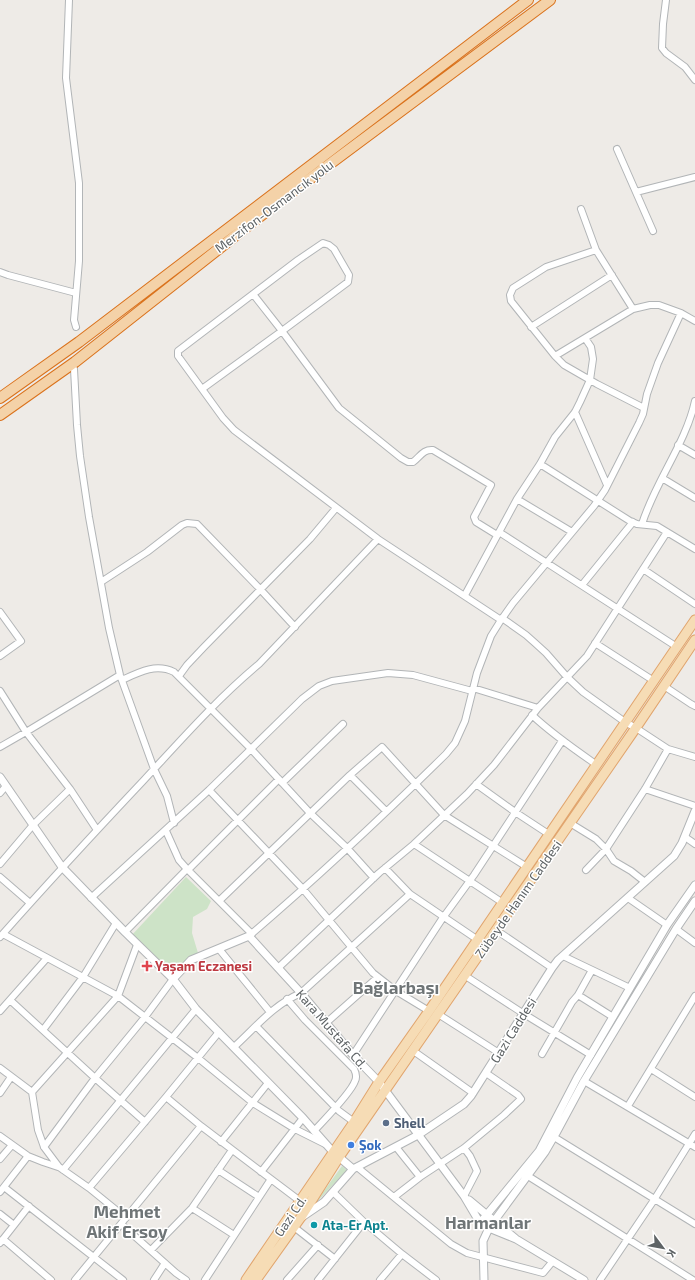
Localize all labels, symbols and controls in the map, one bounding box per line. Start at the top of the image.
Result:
street label: Merzifon-Osmancık yolu [211,156,337,256]
street label: Zübeyde Hanım Caddesi [471,837,565,961]
place label: Yaşam Eczanesi [155,958,252,975]
marker: Yaşam Eczanesi [142,961,152,971]
district label: Bağlarbaşı [353,977,439,999]
street label: Kara Mustafa Cd. [293,986,371,1072]
street label: Gazi Caddesi [487,994,539,1066]
place label: Shell [394,1115,426,1131]
marker: Shell [381,1118,391,1128]
place label: Şok [359,1137,382,1154]
marker: Şok [346,1140,356,1150]
street label: Gazi Cd. [271,1192,309,1239]
district label: Mehmet Akif Ersoy [86,1201,168,1242]
district label: Harmanlar [445,1212,532,1232]
place label: Ata-Er Apt. [322,1217,389,1233]
marker: Ata-Er Apt. [309,1220,319,1230]
north arrow [643,1228,683,1268]
text: K [665,1247,679,1260]

